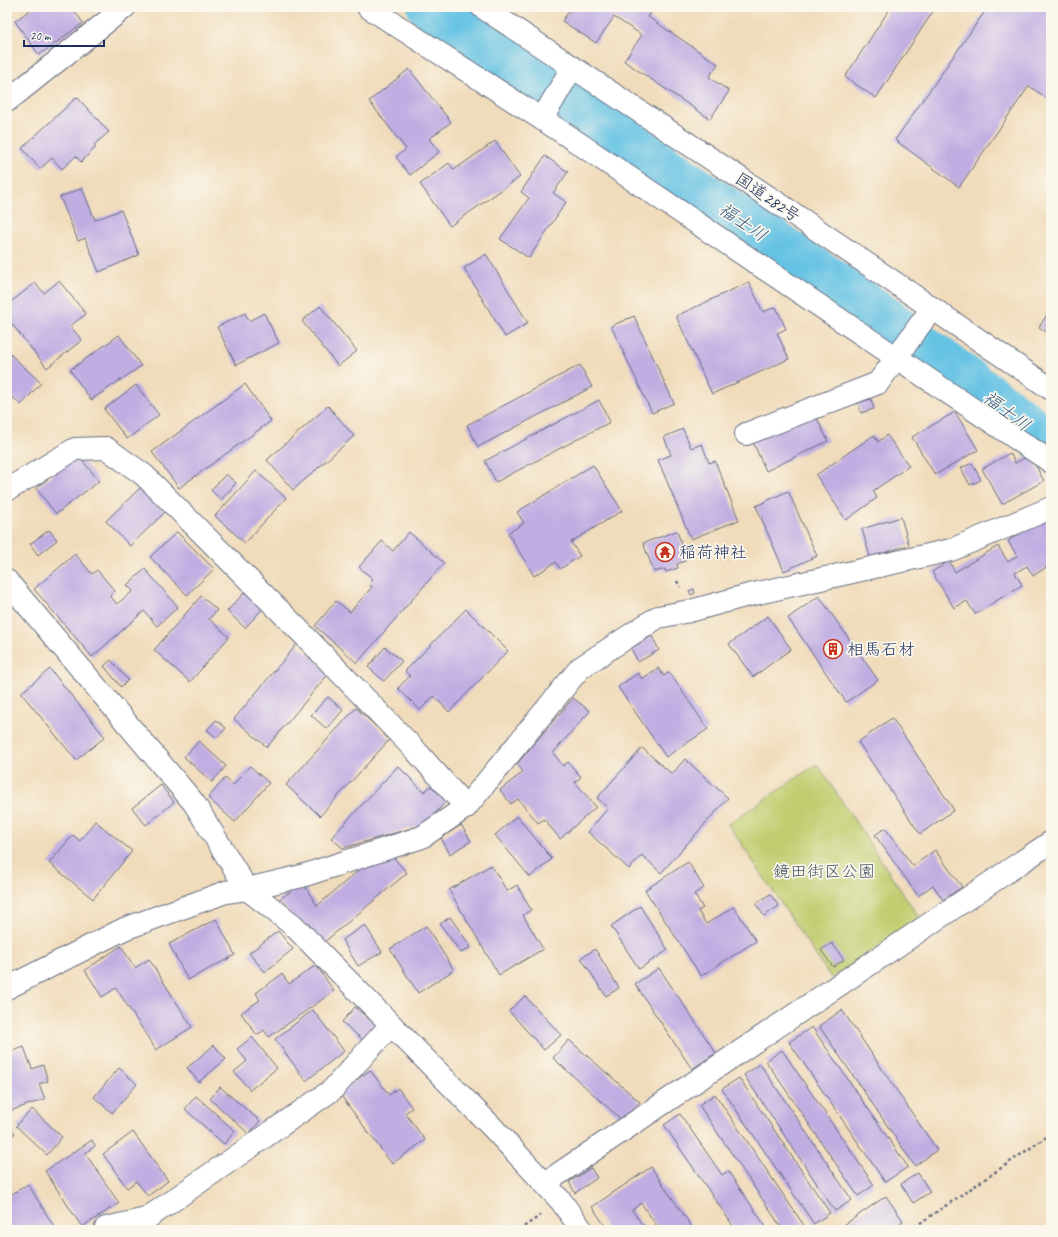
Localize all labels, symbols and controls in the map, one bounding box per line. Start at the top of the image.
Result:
scale bar [24,22,104,48]
text: 20 m [30,28,52,44]
street label: 国道282号 [731,168,804,227]
water label: 福士川 [715,198,771,246]
water label: 福士川 [979,386,1035,436]
temple icon: 稲荷神社 [654,541,676,563]
place label: 稲荷神社 [679,542,747,563]
building icon: 相馬石材 [822,638,844,660]
place label: 相馬石材 [847,639,915,660]
park label: 鏡田街区公園 [773,861,875,882]

